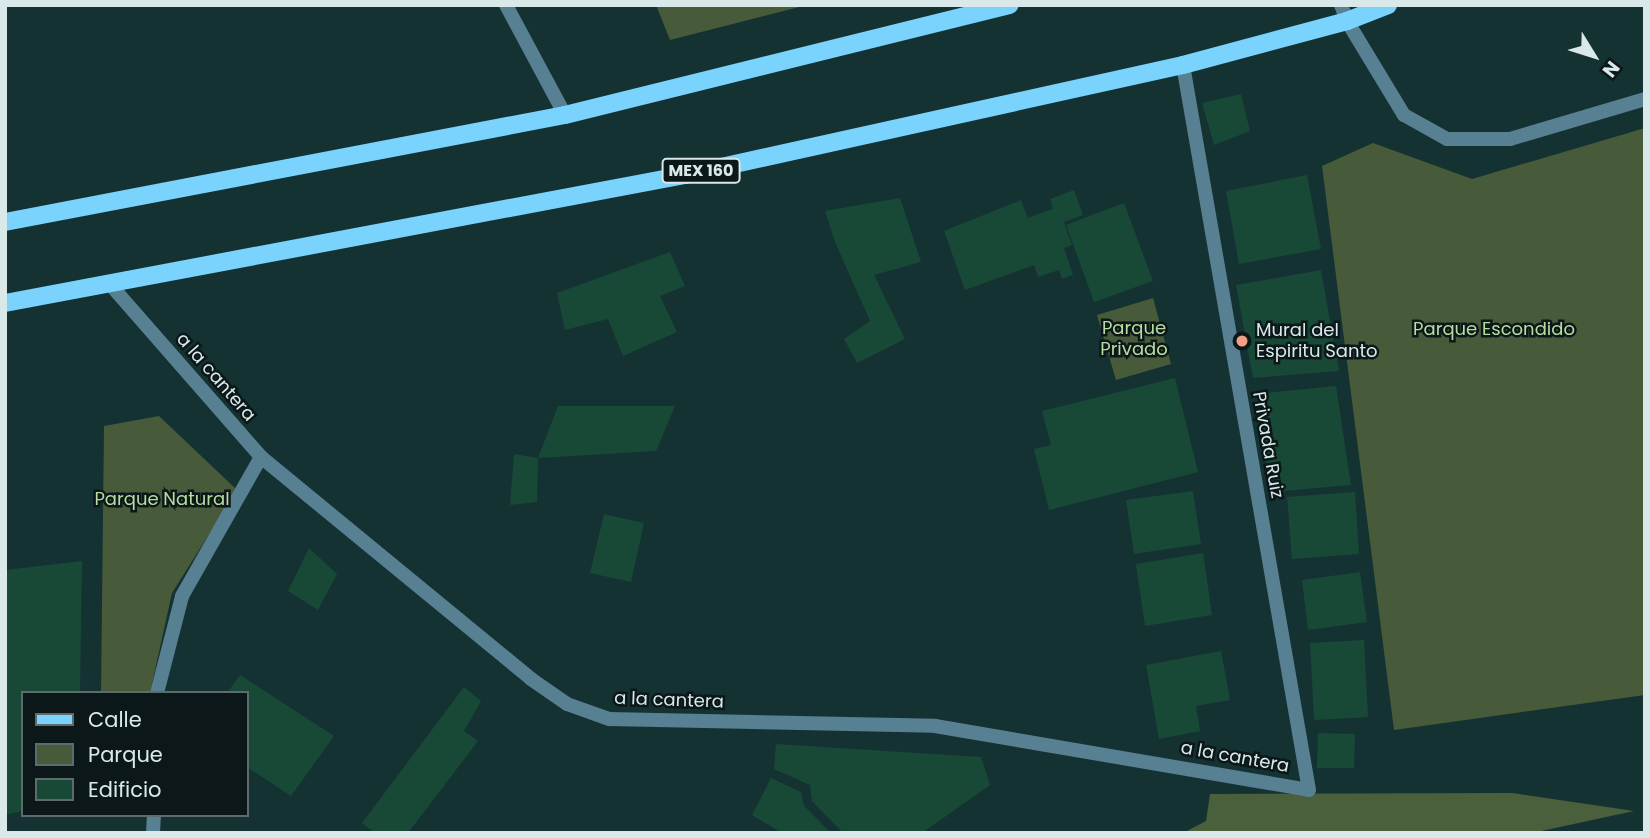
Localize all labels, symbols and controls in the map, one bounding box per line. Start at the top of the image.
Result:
north arrow [1559,21,1629,91]
text: N [1596,55,1626,83]
road number: MEX 160 [661,158,741,183]
park label: Parque Privado [1100,318,1168,360]
park label: Parque Escondido [1413,318,1575,340]
place label: Mural del Espiritu Santo [1256,320,1378,362]
street label: a la cantera [172,329,260,425]
marker: Mural del Espiritu Santo [1234,333,1250,349]
street label: Privada Ruiz [1248,390,1288,500]
park label: Parque Natural [94,488,230,510]
street label: a la cantera [614,687,724,713]
legend [21,691,248,817]
text: Calle [88,705,142,734]
street label: a la cantera [1179,737,1291,777]
text: Parque [88,740,163,769]
text: Edificio [88,775,162,804]

